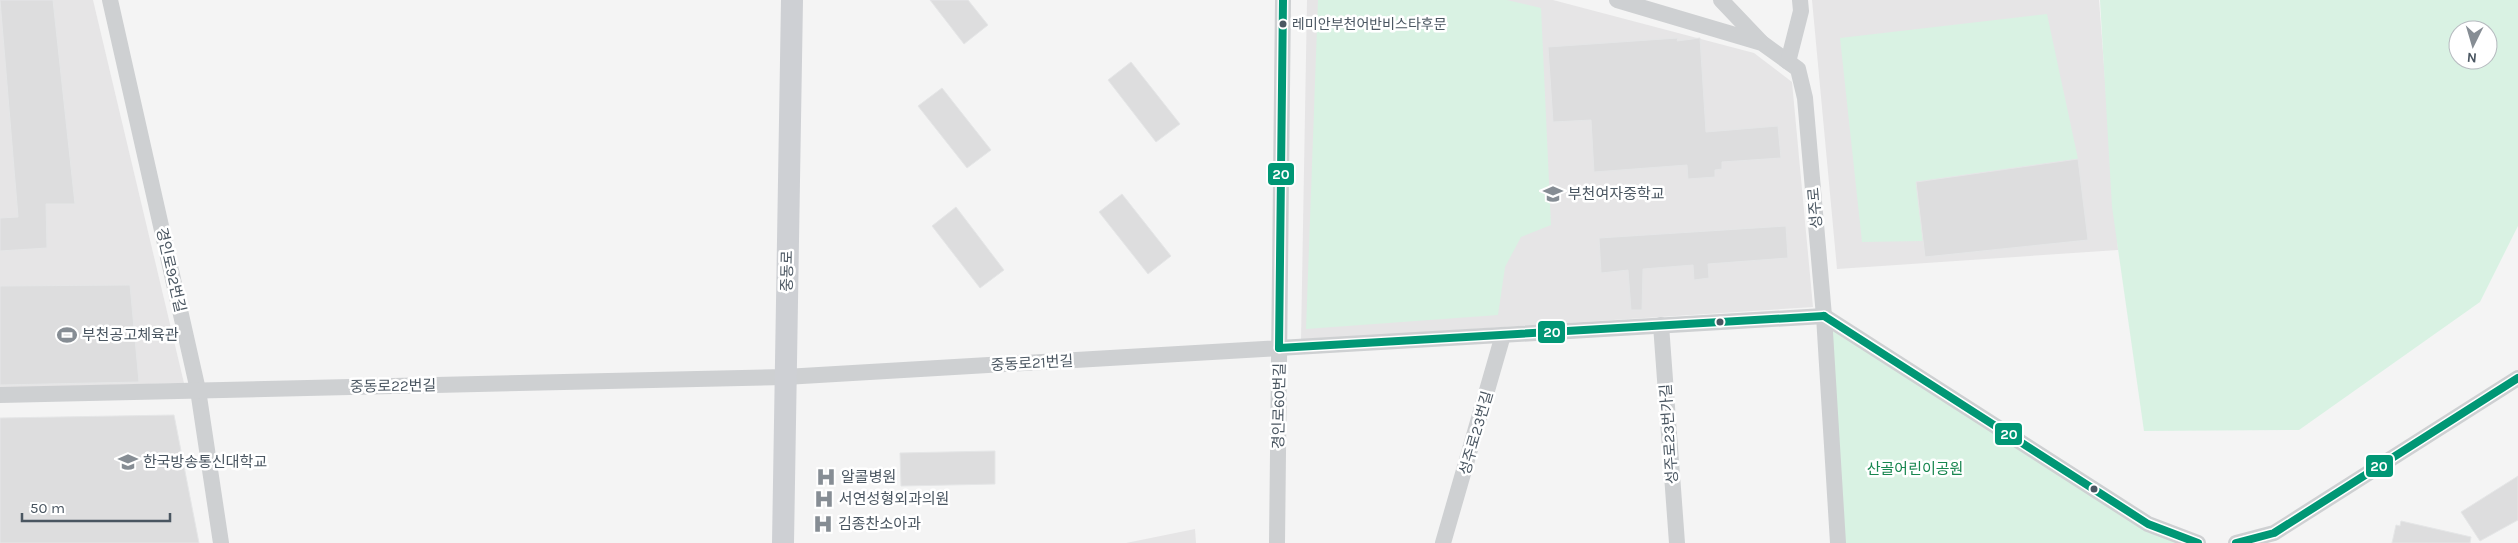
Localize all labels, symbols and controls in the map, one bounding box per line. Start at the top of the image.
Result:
place label: 레미안부천어반비스타후문 [1292,16,1447,33]
marker: 레미안부천어반비스타후문 [1278,19,1288,29]
north arrow [2448,20,2498,70]
text: N [2466,49,2478,66]
line badge: 20 [1267,162,1295,186]
text: 20 [1272,166,1290,183]
school or university icon: 부천여자중학교 [1542,183,1564,205]
place label: 부천여자중학교 [1568,185,1665,203]
street label: 성주로 [1804,187,1826,229]
street label: 경인로92번길 [153,226,189,314]
street label: 중동로 [778,250,796,292]
unlabelled marker [1715,317,1725,327]
line badge: 20 [1537,320,1566,344]
sports icon: 부천공고체육관 [56,324,78,346]
text: 20 [1543,324,1561,341]
place label: 부천공고체육관 [82,326,179,344]
street label: 중동로21번길 [990,352,1074,374]
street label: 경인로60번길 [1269,363,1289,449]
street label: 중동로22번길 [350,376,436,396]
street label: 성주로23번가길 [1657,383,1681,485]
street label: 성주로23번길 [1455,389,1497,477]
line badge: 20 [1994,422,2023,446]
text: 20 [2000,426,2018,443]
school or university icon: 한국방송통신대학교 [117,451,139,473]
place label: 한국방송통신대학교 [143,453,267,471]
line badge: 20 [2365,454,2394,478]
text: 20 [2370,458,2388,475]
park label: 산골어린이공원 [1867,460,1963,478]
hospital icon: 알콜병원 [815,466,837,488]
place label: 알콜병원 [841,468,896,486]
unlabelled marker [2089,484,2099,494]
hospital icon: 서연성형외과의원 [813,488,835,510]
scale bar [22,490,170,522]
place label: 서연성형외과의원 [839,490,949,508]
text: 50 m [30,499,65,517]
hospital icon: 김종찬소아과 [812,513,834,535]
place label: 김종찬소아과 [838,515,921,533]

